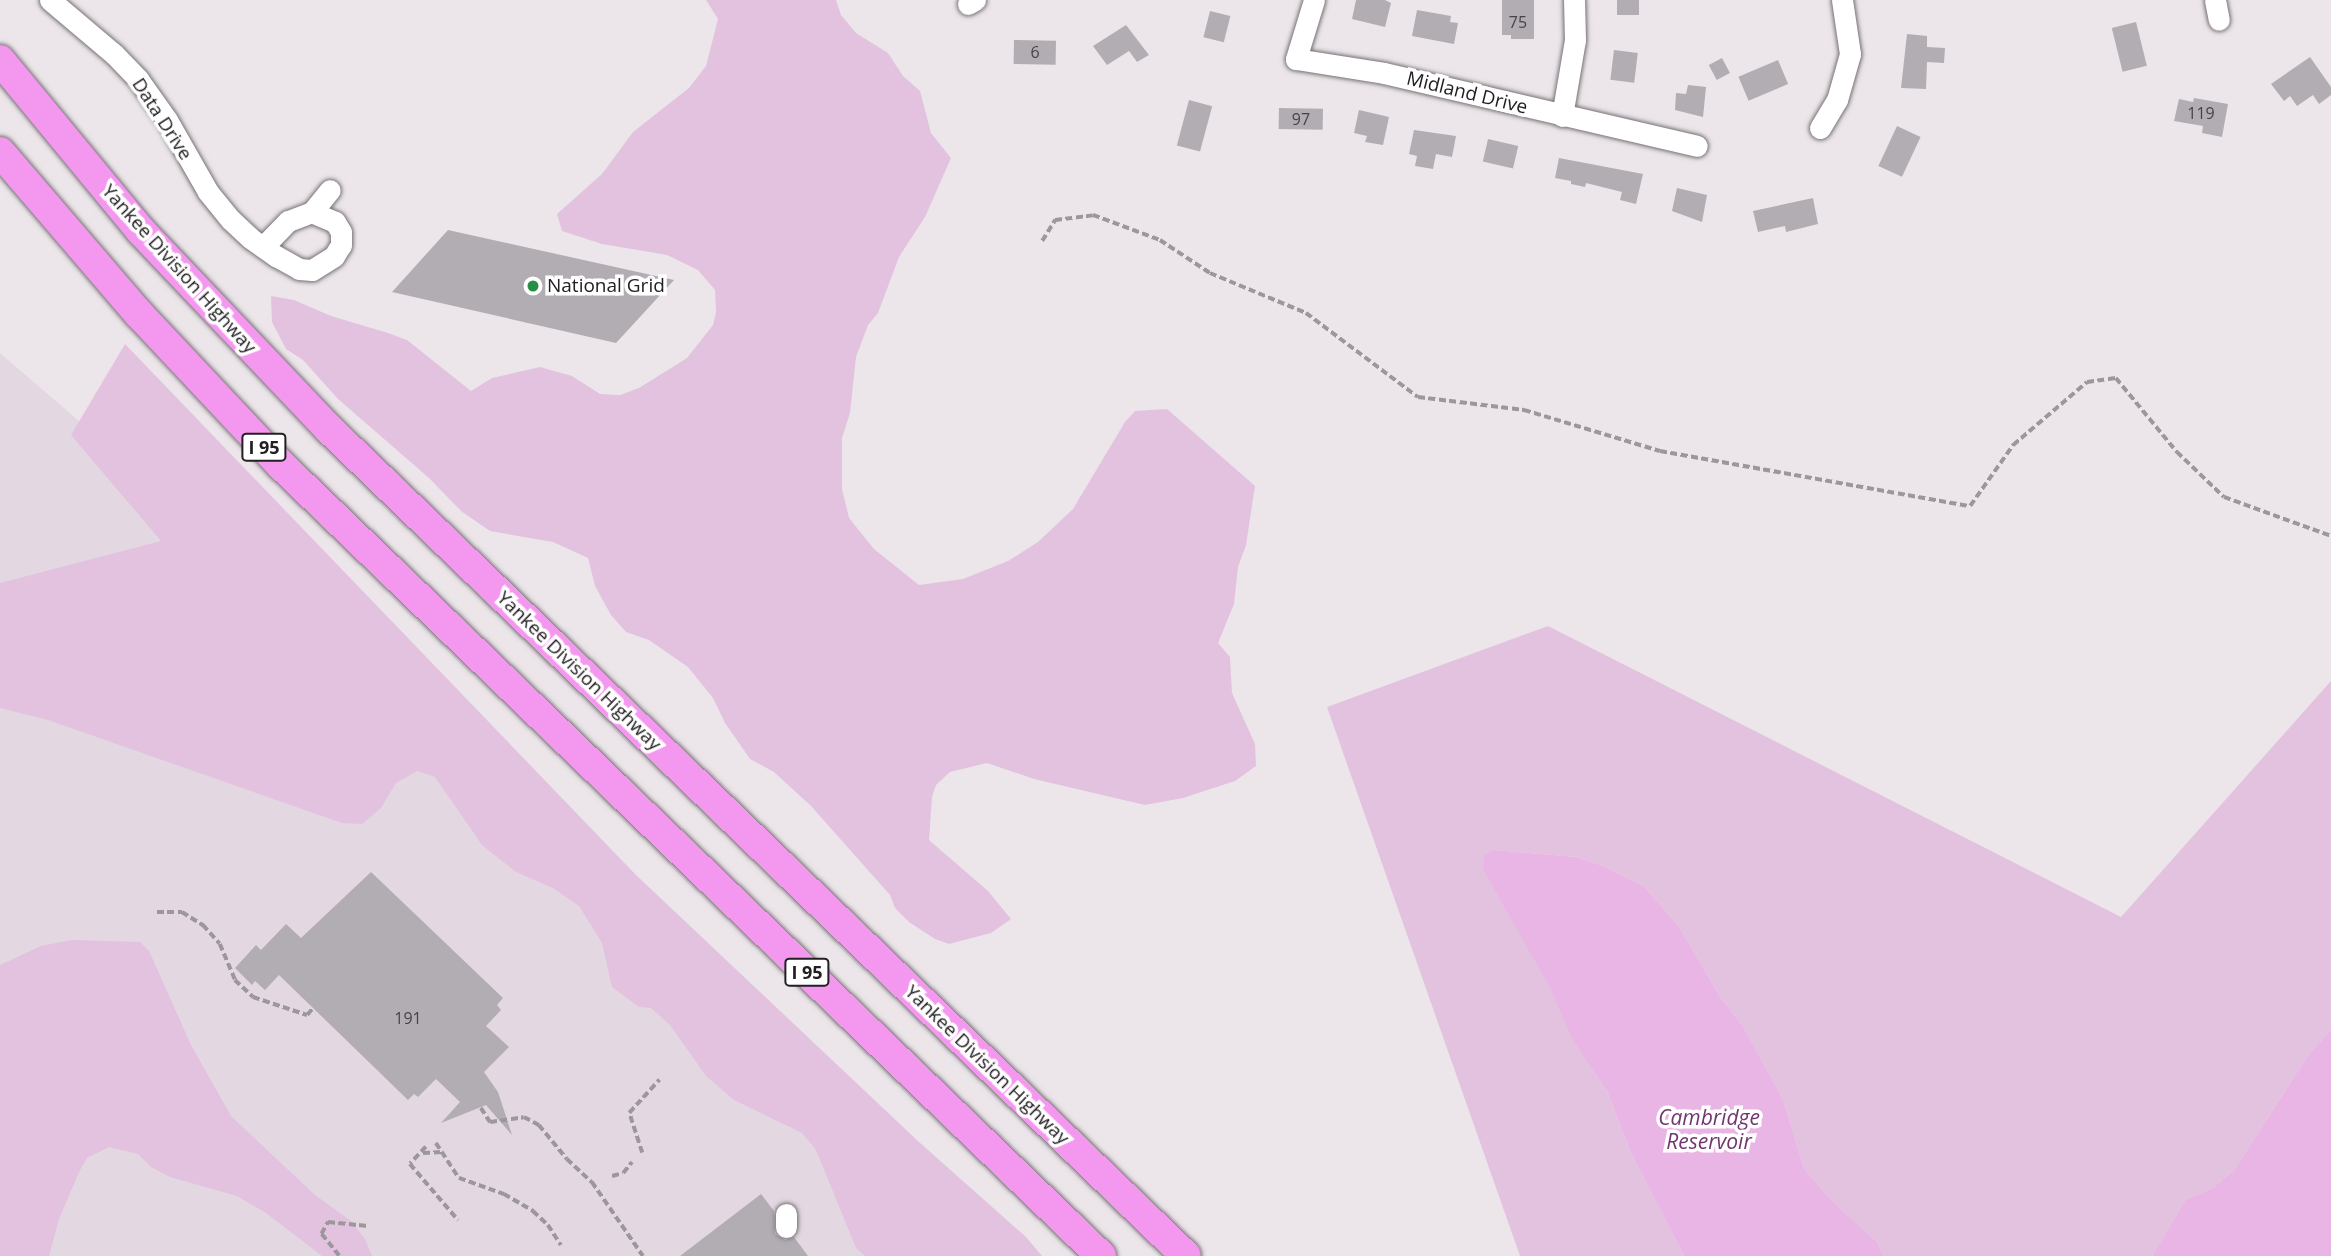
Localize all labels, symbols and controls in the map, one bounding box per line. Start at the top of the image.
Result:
house number: 75 [1509,12,1527,32]
house number: 6 [1030,42,1040,62]
street label: Midland Drive [1404,67,1530,119]
street label: Data Drive [127,74,197,164]
house number: 119 [2187,103,2215,123]
house number: 97 [1292,109,1310,129]
street label: Yankee Division Highway [97,180,261,358]
place label: National Grid [547,275,665,297]
marker: National Grid [525,278,541,294]
road number: I 95 [241,432,287,462]
street label: Yankee Division Highway [492,587,666,755]
road number: I 95 [784,958,830,987]
street label: Yankee Division Highway [900,981,1074,1149]
house number: 191 [394,1008,422,1028]
water label: Cambridge Reservoir [1658,1104,1760,1154]

